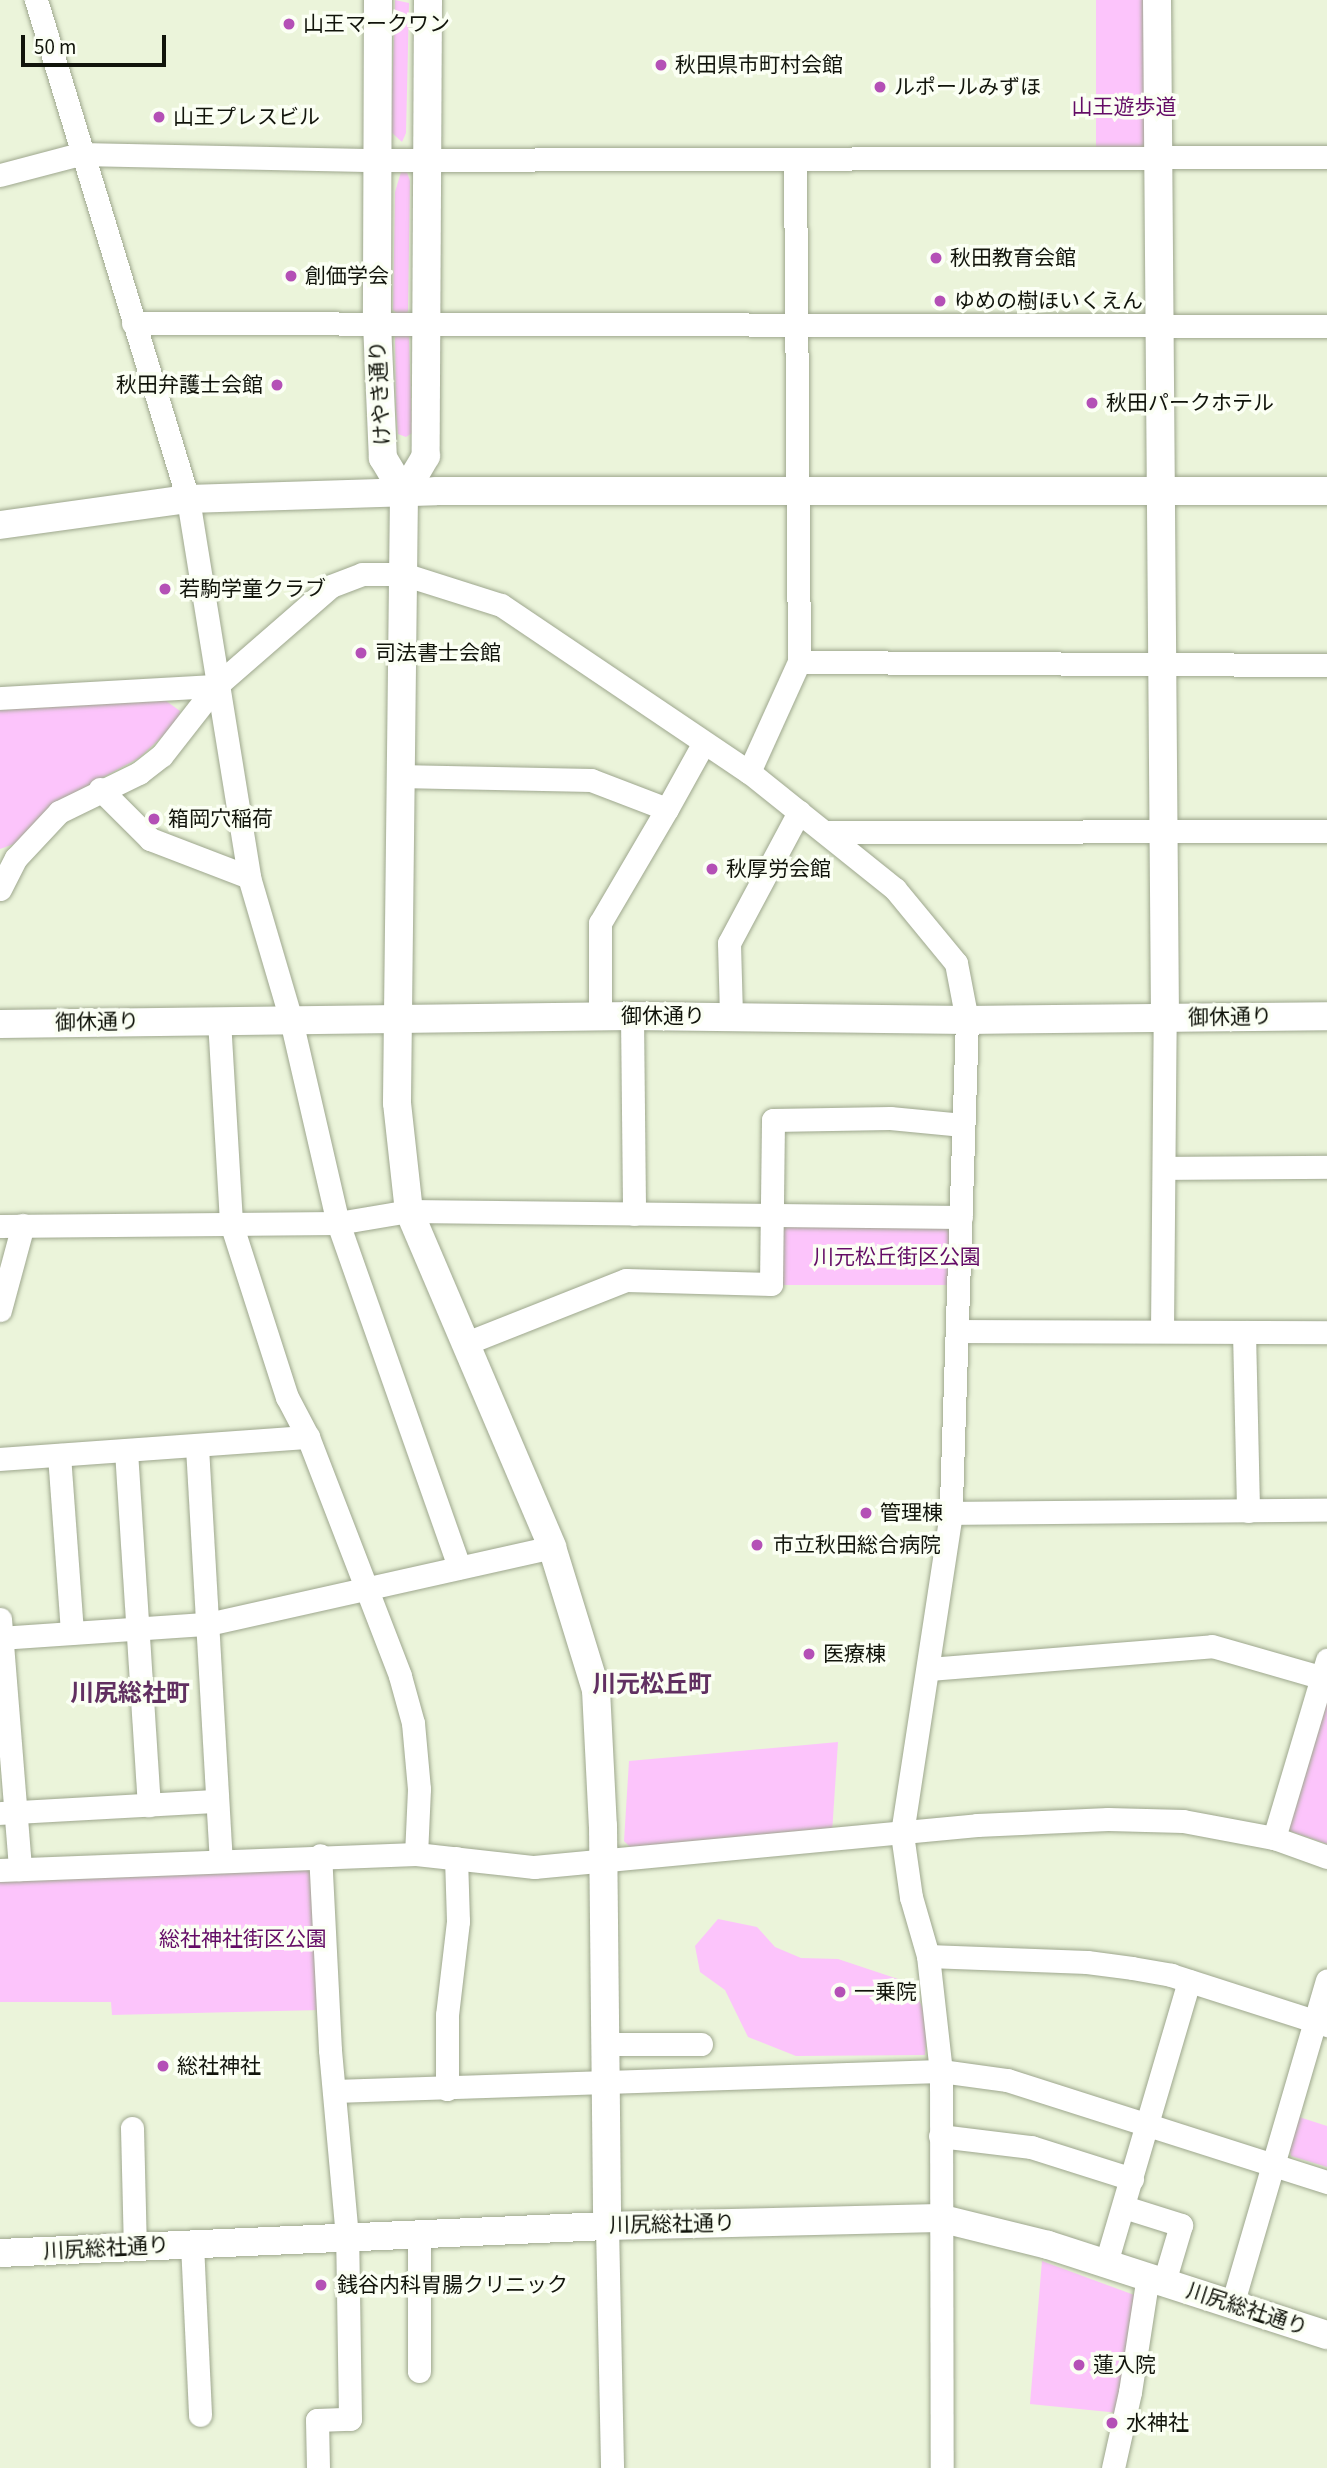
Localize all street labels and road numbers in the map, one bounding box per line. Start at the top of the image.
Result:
street label: けやき通り [365,340,395,446]
street label: 御休通り [621,1003,705,1029]
street label: 御休通り [1188,1004,1272,1030]
street label: 御休通り [55,1009,139,1035]
street label: 川尻総社通り [609,2210,735,2238]
street label: 川尻総社通り [42,2232,170,2264]
street label: 川尻総社通り [1183,2278,1311,2340]

